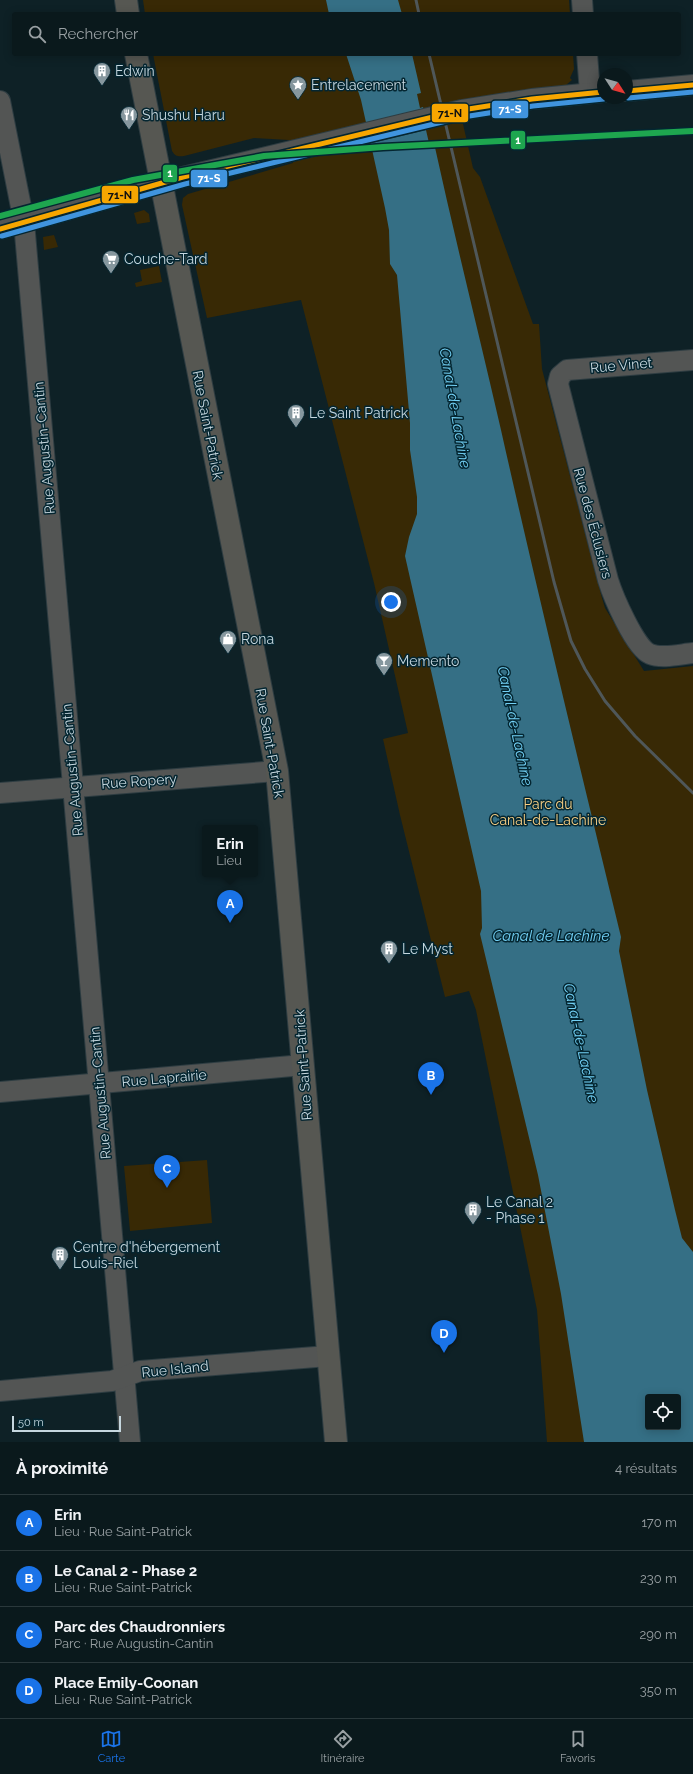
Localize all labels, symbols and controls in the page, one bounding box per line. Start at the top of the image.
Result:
search box [12,12,681,56]
icon: search [26,23,48,45]
text: Rechercher [58,25,138,43]
building icon: Edwin [92,61,112,86]
place label: Edwin [115,63,155,79]
north arrow [597,68,633,104]
place icon: Entrelacement [288,75,308,100]
place label: Entrelacement [311,77,407,93]
line badge: 71-S [491,100,529,119]
line badge: 71-N [431,103,469,123]
text: 71-S [499,103,522,116]
restaurant icon: Shushu Haru [119,105,139,130]
place label: Shushu Haru [142,107,225,123]
text: 71-N [438,107,462,120]
line badge: 1 [510,130,526,150]
text: 1 [515,134,521,147]
line badge: 1 [162,164,178,183]
text: 1 [167,167,173,180]
line badge: 71-S [190,169,228,188]
text: 71-S [198,172,221,185]
line badge: 71-N [101,185,139,204]
text: 71-N [108,189,132,202]
supermarket icon: Couche-Tard [101,249,121,274]
place label: Couche-Tard [124,251,207,267]
water label: Canal-de-Lachine [436,346,474,470]
street label: Rue Vinet [589,354,653,376]
street label: Rue Saint-Patrick [190,369,227,482]
street label: Rue Augustin-Cantin [30,381,58,515]
building icon: Le Saint Patrick [286,403,306,428]
place label: Le Saint Patrick [309,405,409,421]
street label: Rue des Éclusiers [570,465,617,580]
your location [381,592,401,612]
shop icon: Rona [218,629,238,654]
place label: Rona [241,631,274,647]
bar icon: Memento [374,651,394,676]
place label: Memento [397,653,459,669]
water label: Canal-de-Lachine [494,665,536,787]
street label: Rue Saint-Patrick [252,687,288,800]
street label: Rue Augustin-Cantin [58,703,86,837]
street label: Rue Ropery [101,770,178,792]
park label: Parc du Canal-de-Lachine [490,796,606,828]
popup [202,825,258,877]
text: Erin [216,835,244,853]
text: Lieu [216,853,242,868]
pin: A [217,890,243,923]
water label: Canal de Lachine [492,927,610,945]
building icon: Le Myst [379,939,399,964]
place label: Le Myst [402,941,453,957]
water label: Canal-de-Lachine [560,982,602,1104]
street label: Rue Saint-Patrick [291,1009,315,1121]
street label: Rue Augustin-Cantin [86,1026,114,1160]
pin: B [418,1062,444,1095]
street label: Rue Laprairie [121,1066,207,1090]
pin: C [154,1155,180,1188]
place label: Le Canal 2 - Phase 1 [486,1194,553,1226]
building icon: Le Canal 2 - Phase 1 [463,1200,483,1225]
place label: Centre d'hébergement Louis-Riel [73,1239,221,1271]
building icon: Centre d'hébergement Louis-Riel [50,1245,70,1270]
pin: D [431,1320,457,1353]
street label: Rue Island [141,1358,209,1380]
map controls [645,1394,681,1430]
button: locate [645,1394,681,1430]
scale bar [12,1414,121,1433]
text: 50 m [18,1416,44,1429]
text: À proximité [16,1458,108,1478]
text: 4 résultats [615,1461,677,1476]
text: Erin [54,1506,82,1524]
text: A [25,1515,33,1530]
text: 170 m [641,1515,677,1530]
text: Lieu · Rue Saint-Patrick [54,1524,192,1539]
text: Le Canal 2 - Phase 2 [54,1562,197,1580]
text: B [25,1571,33,1586]
text: 230 m [640,1571,677,1586]
text: Lieu · Rue Saint-Patrick [54,1580,192,1595]
text: Parc des Chaudronniers [54,1618,225,1636]
text: C [25,1627,33,1642]
text: 290 m [639,1627,677,1642]
text: Parc · Rue Augustin-Cantin [54,1636,213,1651]
text: Place Emily-Coonan [54,1674,198,1692]
text: D [24,1683,34,1698]
text: 350 m [640,1683,677,1698]
text: Lieu · Rue Saint-Patrick [54,1692,192,1707]
tab: Carte [98,1728,125,1765]
tab: Itinéraire [321,1728,365,1765]
tab: Favoris [560,1728,595,1765]

